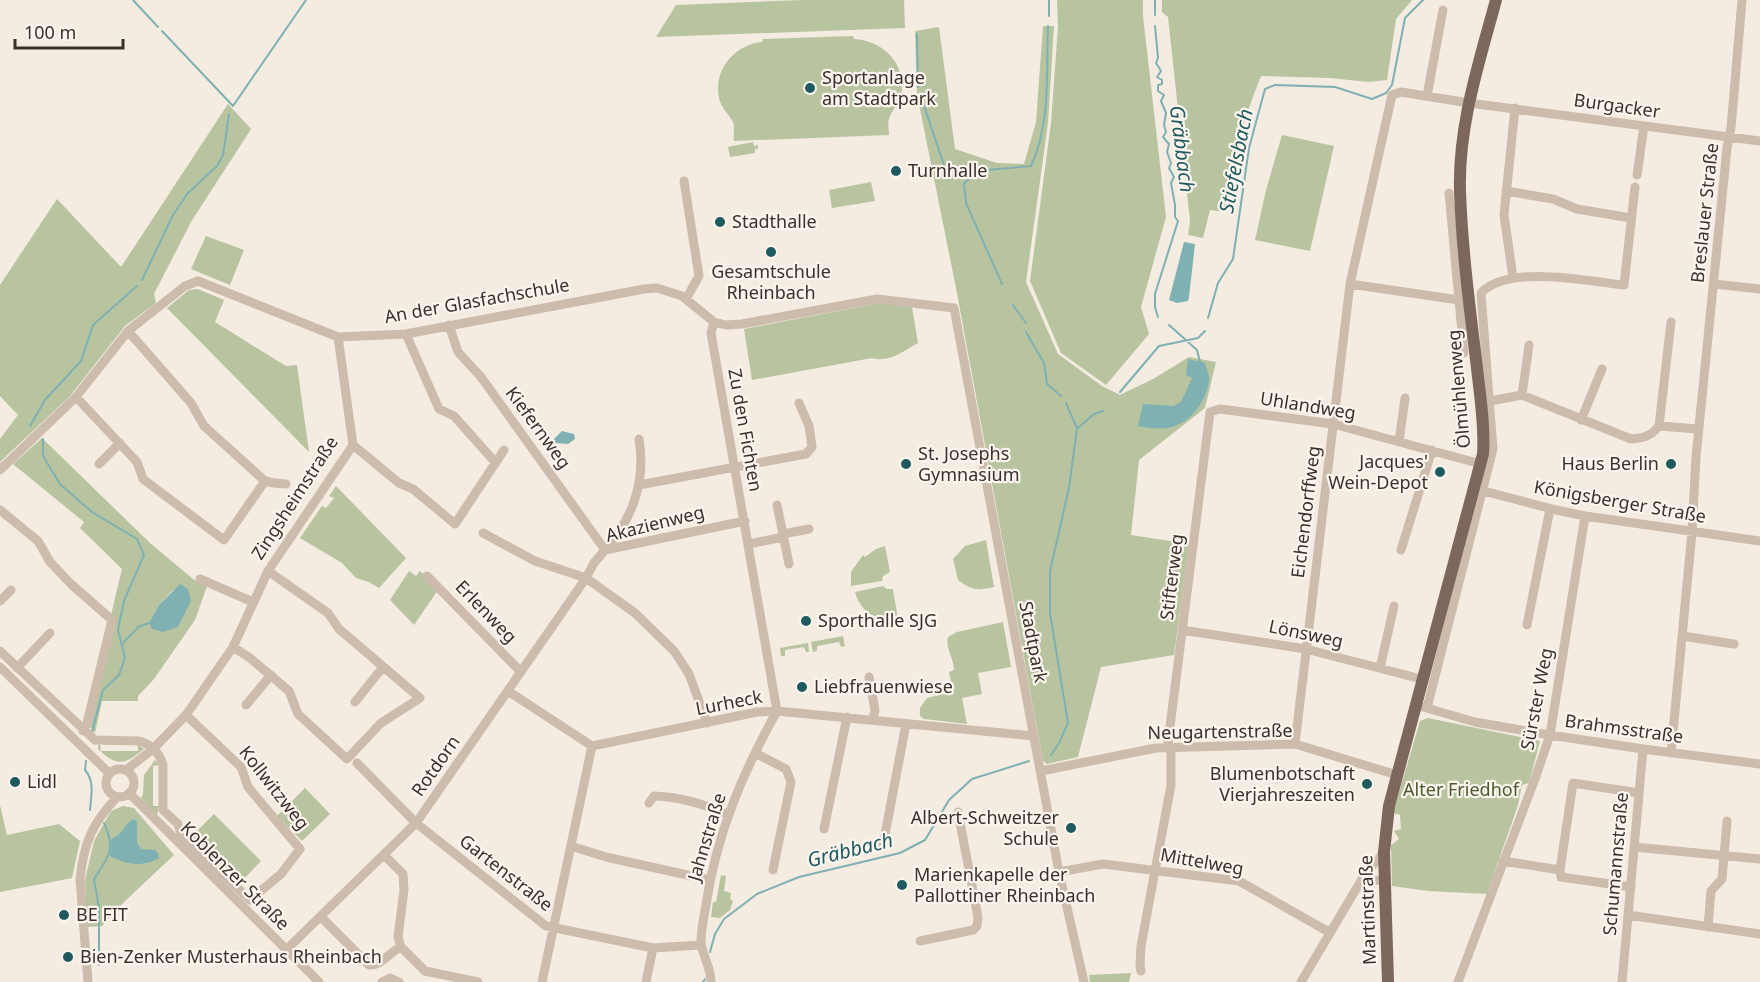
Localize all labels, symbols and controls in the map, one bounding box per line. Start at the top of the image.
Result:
scale bar [15,12,123,50]
text: 100 m [24,20,76,44]
place label: Sportanlage am Stadtpark [822,65,936,110]
marker: Sportanlage am Stadtpark [803,81,817,95]
street label: Burgacker [1572,87,1662,123]
water label: Gräbbach [1164,104,1201,194]
water label: Stiefelsbach [1212,106,1259,215]
street label: Breslauer Straße [1685,142,1723,284]
place label: Turnhalle [908,158,987,182]
marker: Turnhalle [889,164,903,178]
place label: Stadthalle [732,209,817,233]
marker: Stadthalle [713,215,727,229]
marker: Gesamtschule Rheinbach [764,245,778,259]
place label: Gesamtschule Rheinbach [711,259,831,304]
street label: An der Glasfachschule [382,272,571,328]
street label: Ölmühlenweg [1441,329,1475,449]
street label: Zu den Fichten [723,366,769,493]
street label: Kiefernweg [501,381,577,473]
street label: Uhlandweg [1259,386,1358,424]
street label: Zingsheimstraße [245,431,343,564]
place label: St. Josephs Gymnasium [918,441,1020,486]
street label: Eichendorffweg [1285,444,1325,579]
place label: Jacques' Wein-Depot [1328,449,1428,494]
place label: Haus Berlin [1561,451,1659,475]
marker: St. Josephs Gymnasium [899,457,913,471]
marker: Haus Berlin [1664,457,1678,471]
marker: Jacques' Wein-Depot [1433,465,1447,479]
street label: Königsberger Straße [1532,474,1708,528]
street label: Akazienweg [603,499,707,547]
street label: Stifterweg [1154,532,1188,621]
street label: Erlenweg [451,575,523,648]
street label: Stadtpark [1014,599,1054,685]
place label: Sporthalle SJG [818,608,937,632]
street label: Lönsweg [1267,613,1346,653]
marker: Sporthalle SJG [799,614,813,628]
street label: Sürster Weg [1514,646,1558,752]
place label: Liebfrauenwiese [814,674,953,698]
marker: Liebfrauenwiese [795,680,809,694]
street label: Lurheck [693,684,765,720]
street label: Brahmsstraße [1563,708,1685,748]
street label: Neugartenstraße [1147,718,1293,744]
street label: Rotdorn [406,730,465,801]
street label: Kollwitzweg [234,740,315,834]
place label: Blumenbotschaft Vierjahreszeiten [1210,761,1355,806]
place label: Lidl [27,769,57,793]
marker: Lidl [8,775,22,789]
marker: Blumenbotschaft Vierjahreszeiten [1360,777,1374,791]
park label: Alter Friedhof [1403,777,1520,801]
street label: Jahnstraße [681,790,731,886]
street label: Schumannstraße [1597,791,1633,937]
place label: Albert-Schweitzer Schule [911,805,1060,850]
street label: Koblenzer Straße [176,816,295,935]
marker: Albert-Schweitzer Schule [1064,821,1078,835]
water label: Gräbbach [804,826,896,873]
street label: Gartenstraße [455,828,558,916]
street label: Mittelweg [1159,842,1246,880]
street label: Martinstraße [1353,855,1381,965]
place label: Marienkapelle der Pallottiner Rheinbach [914,862,1095,907]
marker: Marienkapelle der Pallottiner Rheinbach [895,878,909,892]
place label: BE FIT [76,902,128,926]
marker: BE FIT [57,908,71,922]
place label: Bien-Zenker Musterhaus Rheinbach [80,944,382,968]
marker: Bien-Zenker Musterhaus Rheinbach [61,950,75,964]

